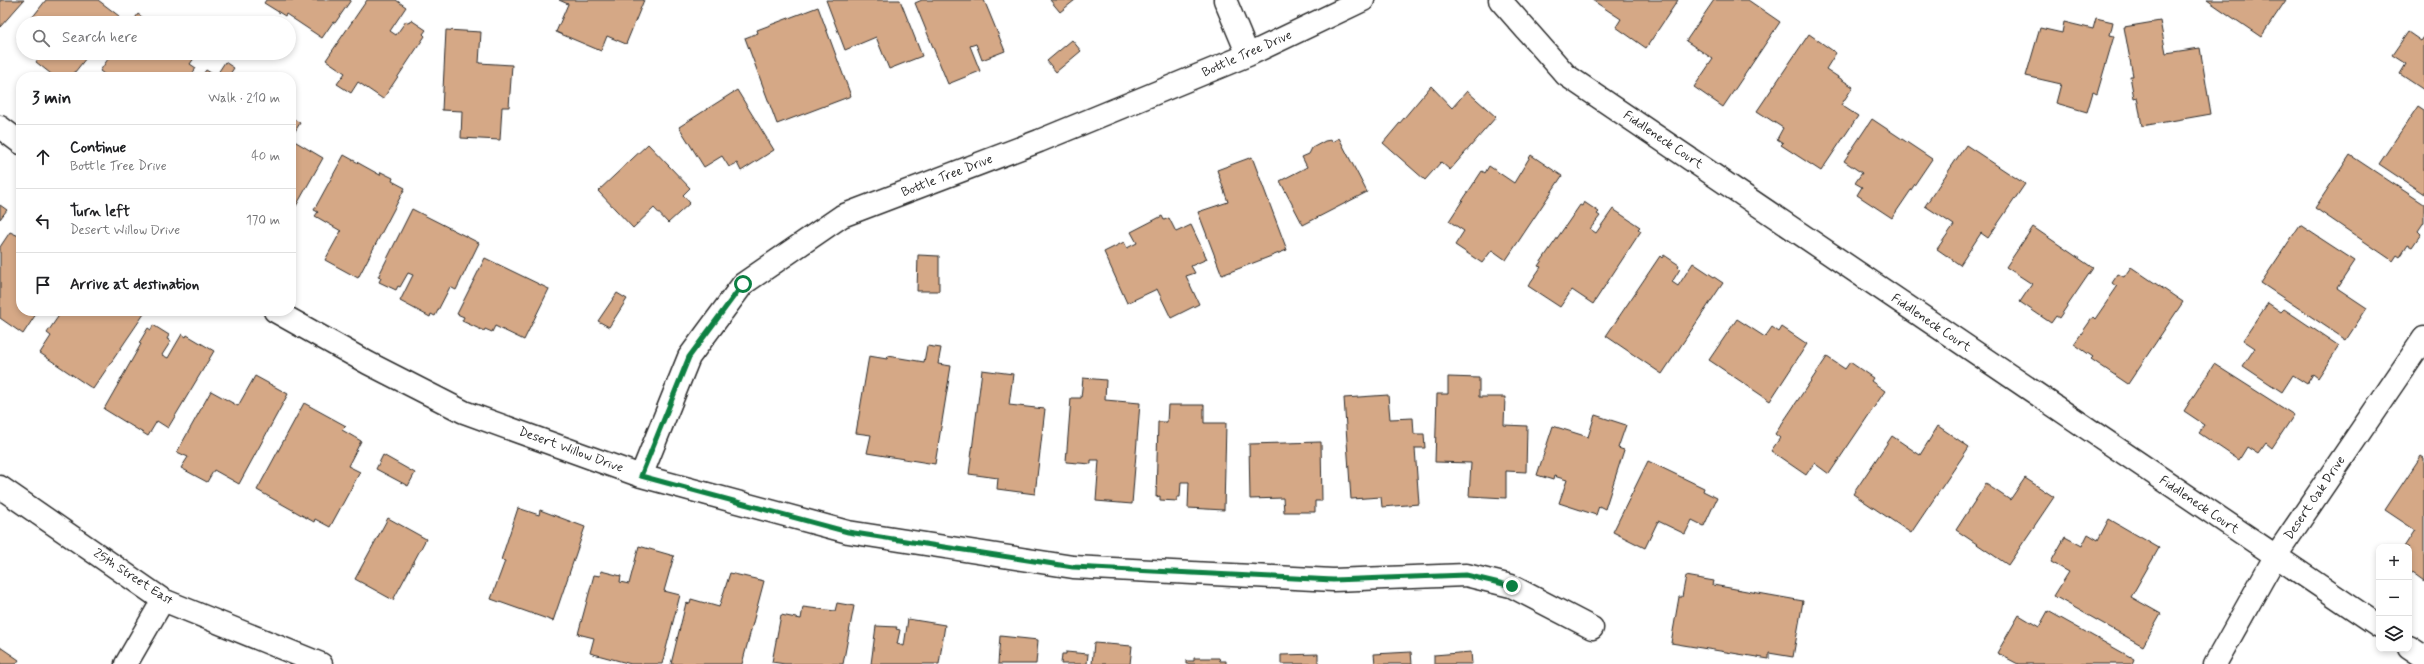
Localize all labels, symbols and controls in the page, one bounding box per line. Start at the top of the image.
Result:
search box [16,16,296,60]
icon: search [30,27,52,49]
street label: Bottle Tree Drive [1199,27,1295,81]
text: Search here [62,28,138,48]
text: 3 min [32,87,71,109]
text: Walk · 210 m [208,90,280,107]
street label: Fiddleneck Court [1620,107,1707,173]
text: Continue [70,138,126,158]
icon: ahead [32,146,54,168]
text: 40 m [251,148,280,165]
street label: Bottle Tree Drive [899,151,995,201]
text: Bottle Tree Drive [70,158,167,175]
text: Turn left [70,202,130,222]
icon: left [32,210,54,232]
text: 170 m [246,212,280,229]
text: Desert Willow Drive [70,222,180,239]
icon: arrive [32,274,54,296]
text: Arrive at destination [70,275,199,295]
route start [734,275,752,293]
street label: Fiddleneck Court [1888,290,1975,356]
street label: Desert Willow Drive [516,423,626,477]
street label: Desert Oak Drive [2281,453,2349,543]
street label: Fiddleneck Court [2156,472,2243,538]
map controls [2376,544,2412,652]
button: + [2376,544,2412,580]
street label: 25th Street East [90,545,176,609]
route end [1503,577,1521,595]
button: − [2376,580,2412,616]
button: layers [2376,616,2412,652]

